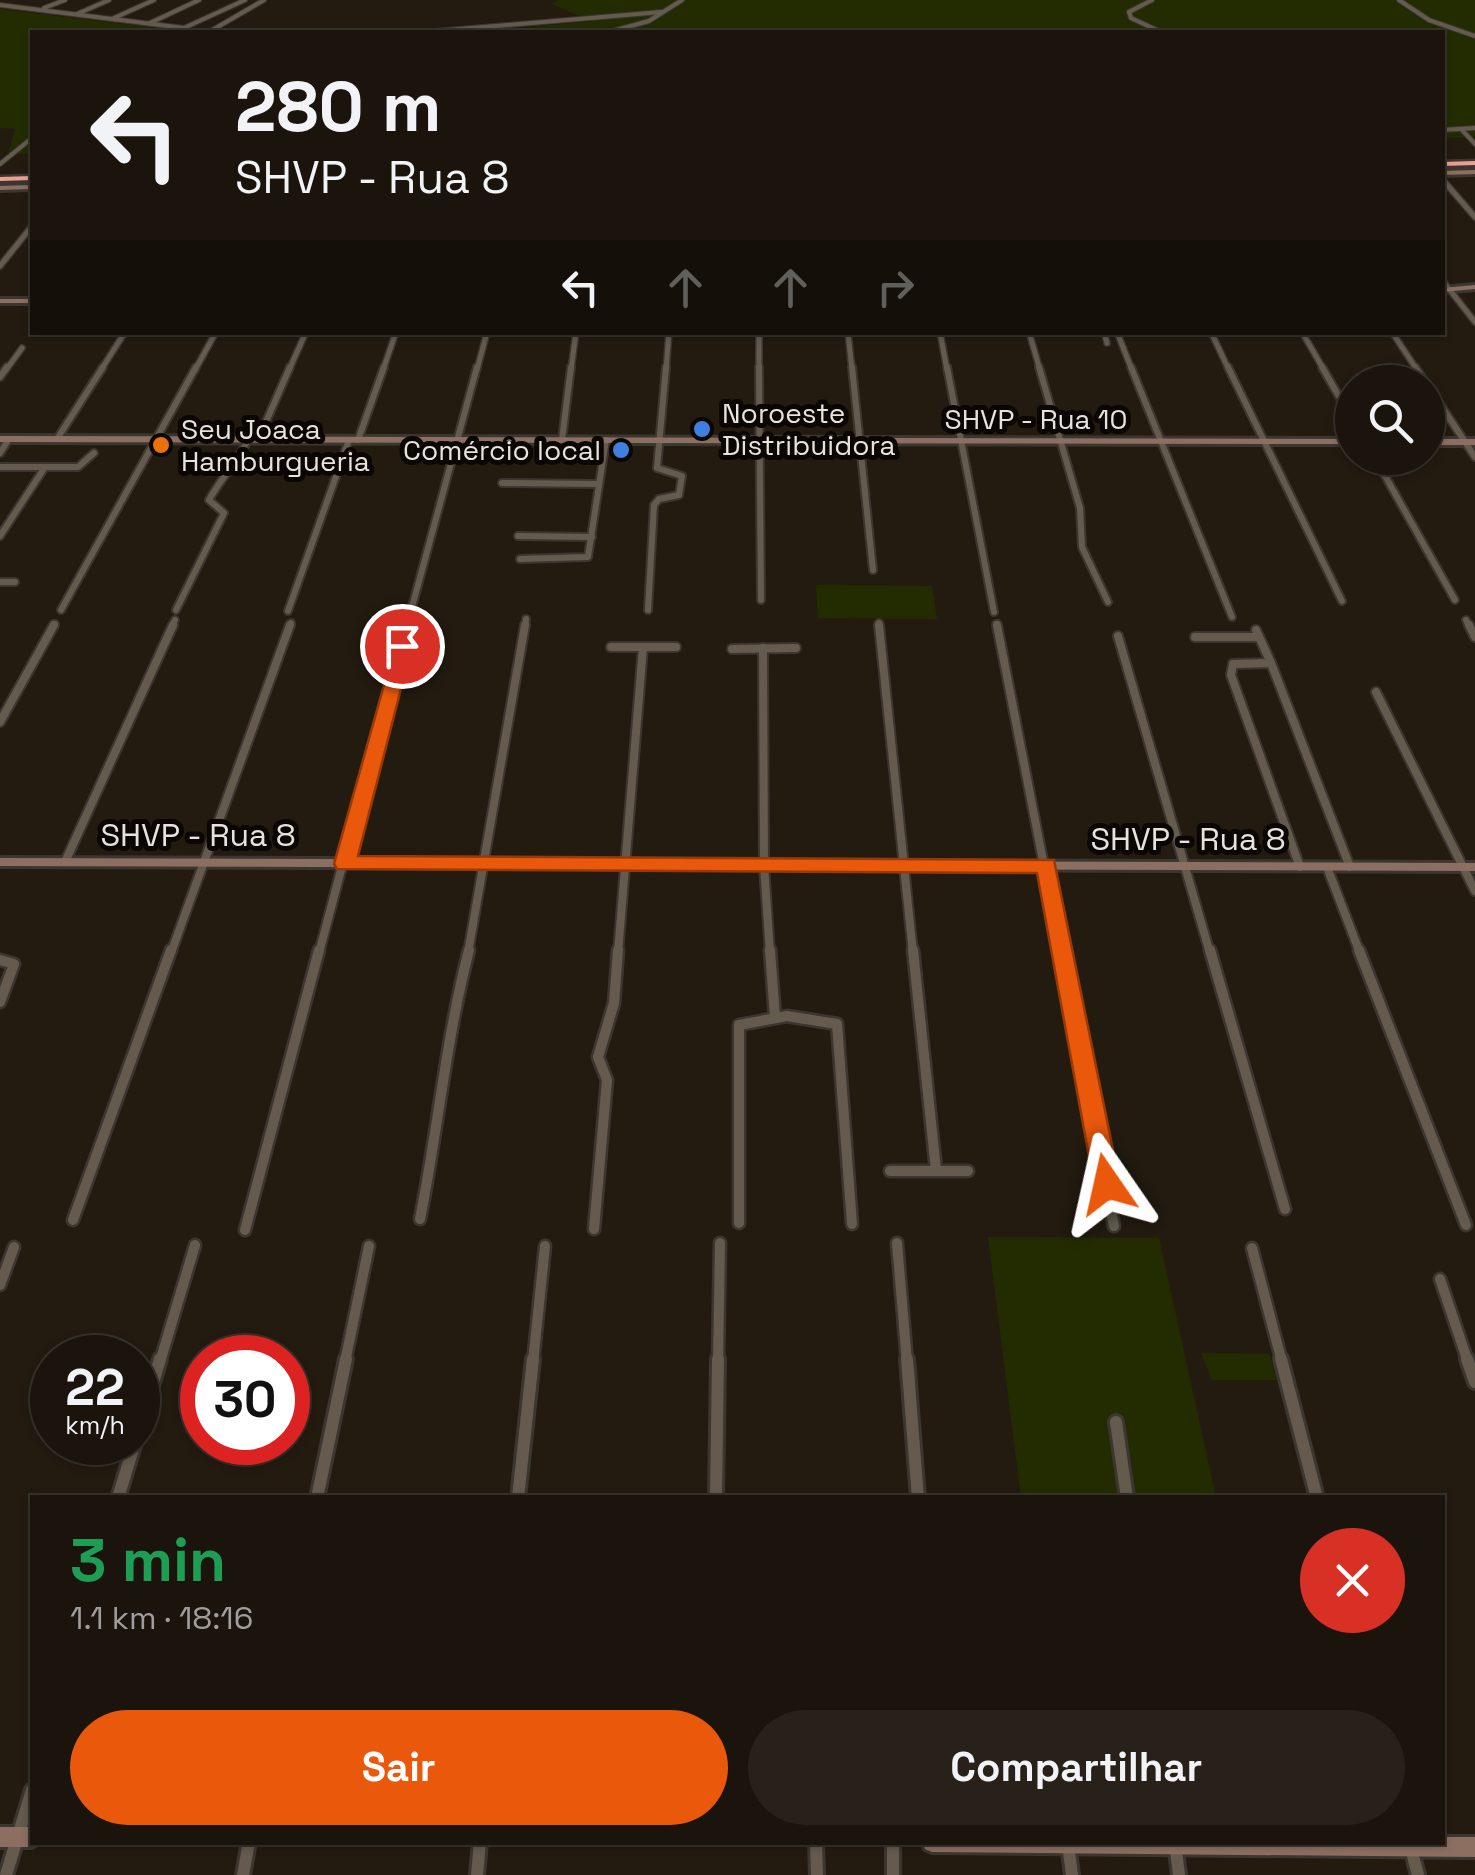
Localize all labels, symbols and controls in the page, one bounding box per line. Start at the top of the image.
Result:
text: 280 m [235,62,442,151]
icon: left [70,70,200,200]
text: SHVP - Rua 8 [235,149,509,206]
icon: left [553,260,608,315]
icon: ahead [658,260,713,315]
icon: ahead [763,260,818,315]
icon: right [868,260,923,315]
map controls [1335,365,1445,475]
button: search [1335,365,1445,475]
place label: Noroeste Distribuidora [722,395,896,463]
street label: SHVP - Rua 10 [945,401,1127,437]
place label: Seu Joaca Hamburgueria [181,411,370,479]
marker: Noroeste Distribuidora [691,418,713,440]
place label: Comércio local [403,432,601,468]
marker: Seu Joaca Hamburgueria [150,434,172,456]
marker: Comércio local [610,439,632,461]
pin [360,604,445,689]
icon: arrive [375,619,430,674]
street label: SHVP - Rua 8 [100,815,296,855]
street label: SHVP - Rua 8 [1090,819,1286,859]
position arrow [1055,1132,1159,1236]
speed limit sign: 30 [180,1335,310,1465]
text: 22 [65,1356,125,1420]
text: km/h [65,1409,125,1441]
text: 3 min [70,1522,226,1599]
button: close [1300,1528,1405,1633]
text: 1.1 km · 18:16 [70,1598,253,1638]
button: Sair [70,1710,728,1825]
button: Compartilhar [748,1710,1405,1825]

